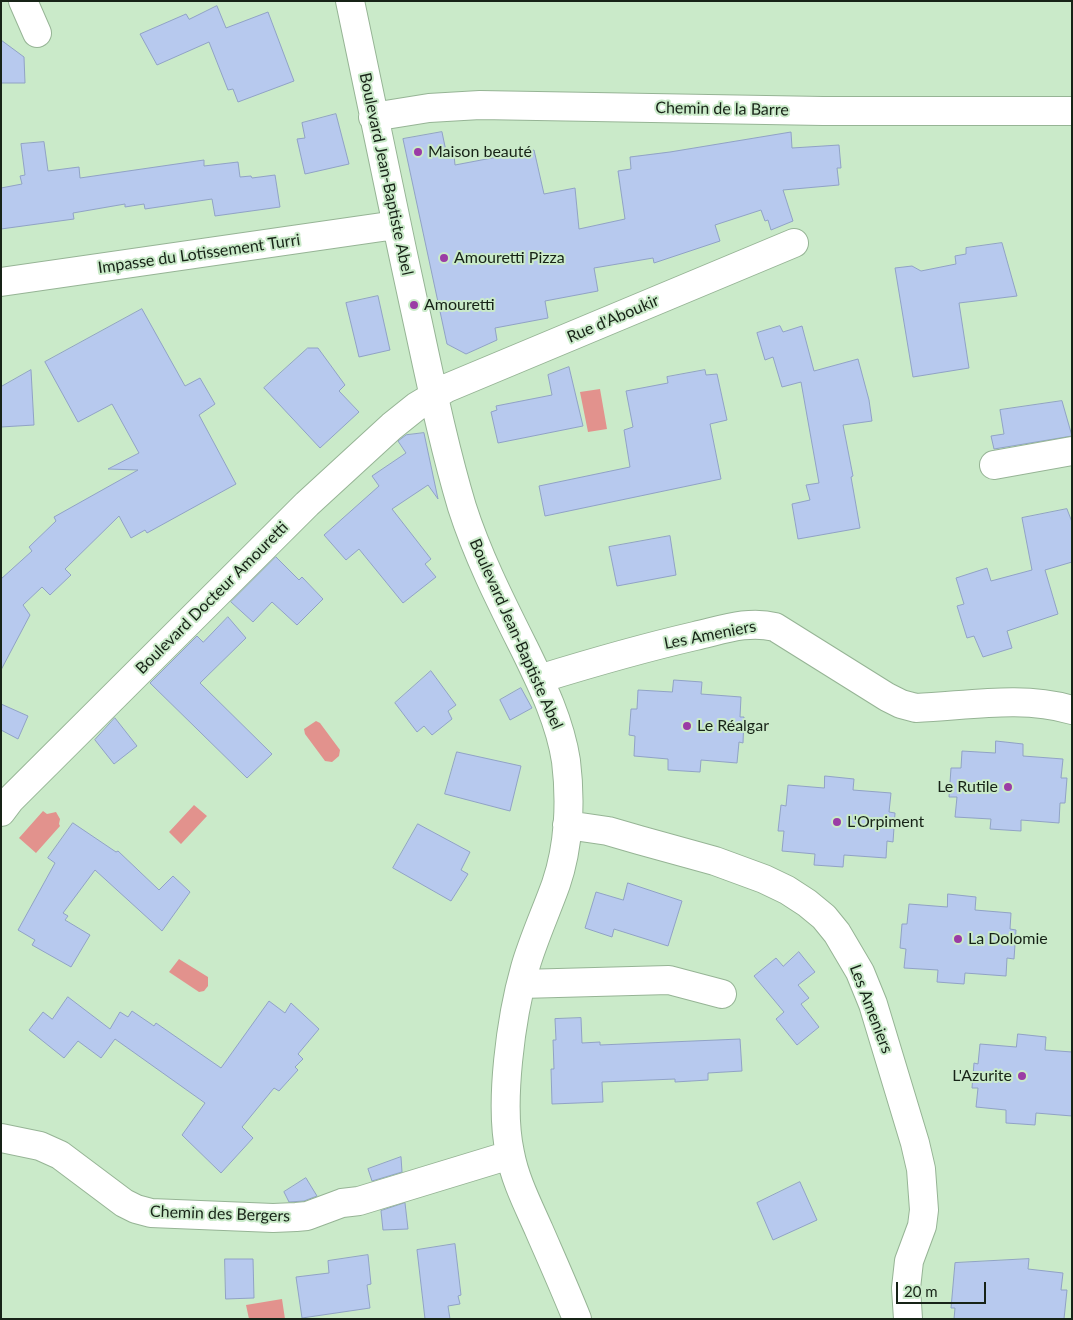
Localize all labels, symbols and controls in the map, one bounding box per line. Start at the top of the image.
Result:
street label: Boulevard Jean-Baptiste Abel [355,71,417,277]
street label: Chemin de la Barre [655,98,789,120]
place label: Maison beauté [428,142,532,162]
marker: Maison beauté [412,146,424,158]
street label: Impasse du Lotissement Turri [97,230,301,278]
place label: Amouretti Pizza [454,248,565,268]
marker: Amouretti Pizza [438,252,450,264]
street label: Rue d'Aboukir [564,291,662,347]
place label: Amouretti [424,295,495,315]
marker: Amouretti [408,299,420,311]
street label: Boulevard Docteur Amouretti [132,518,292,678]
street label: Boulevard Jean-Baptiste Abel [465,536,567,732]
street label: Les Ameniers [662,617,758,653]
place label: Le Réalgar [697,716,769,736]
marker: Le Réalgar [681,720,693,732]
place label: Le Rutile [937,777,998,797]
marker: Le Rutile [1002,781,1014,793]
place label: L'Orpiment [847,812,924,832]
marker: L'Orpiment [831,816,843,828]
place label: La Dolomie [968,929,1048,949]
marker: La Dolomie [952,933,964,945]
street label: Les Ameniers [845,962,897,1056]
place label: L'Azurite [952,1066,1012,1086]
marker: L'Azurite [1016,1070,1028,1082]
street label: Chemin des Bergers [150,1202,290,1226]
scale bar [898,1272,988,1304]
text: 20 m [904,1282,938,1300]

